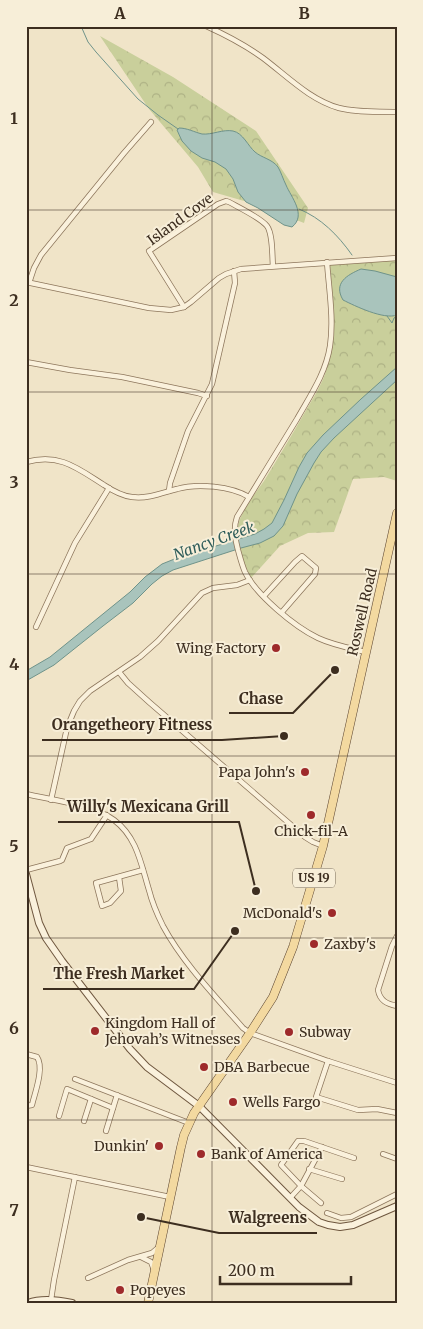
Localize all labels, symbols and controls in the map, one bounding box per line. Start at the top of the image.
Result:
text: A [113,3,126,23]
text: B [298,3,310,23]
text: 1 [10,108,18,128]
street label: Island Cove [144,189,216,249]
text: 2 [9,290,19,310]
text: 3 [9,472,19,492]
water label: Nancy Creek [171,517,258,564]
street label: Roswell Road [343,566,381,658]
place label: Wing Factory [175,639,267,657]
marker: Wing Factory [270,642,282,654]
text: 4 [9,654,19,674]
callout: Chase [229,683,293,713]
text: Chase [239,689,283,708]
callout: Orangetheory Fitness [42,710,222,740]
text: Orangetheory Fitness [52,715,212,734]
place label: Papa John's [219,763,295,781]
marker: Papa John's [299,766,311,778]
callout: Willy's Mexicana Grill [58,792,239,822]
text: Willy's Mexicana Grill [66,797,229,816]
marker: Chick-fil-A [305,809,317,821]
place label: Chick-fil-A [274,822,348,840]
text: 5 [9,836,19,856]
road number: US 19 [293,868,335,888]
place label: McDonald's [243,904,322,922]
marker: McDonald's [326,907,338,919]
place label: Zaxby's [324,935,376,953]
marker: Zaxby's [308,938,320,950]
callout: The Fresh Market [43,959,194,989]
text: The Fresh Market [53,964,185,983]
place label: Kingdom Hall of Jehovah’s Witnesses [104,1014,241,1048]
text: 6 [9,1018,19,1038]
place label: Subway [299,1023,352,1041]
marker: Kingdom Hall of Jehovah’s Witnesses [89,1025,101,1037]
marker: Subway [283,1026,295,1038]
place label: DBA Barbecue [214,1058,310,1076]
marker: DBA Barbecue [198,1061,210,1073]
place label: Wells Fargo [242,1093,320,1111]
marker: Wells Fargo [227,1096,239,1108]
place label: Dunkin' [94,1137,149,1155]
marker: Dunkin' [153,1140,165,1152]
place label: Bank of America [211,1145,323,1163]
marker: Bank of America [195,1148,207,1160]
text: 7 [9,1200,19,1220]
callout: Walgreens [219,1203,317,1233]
text: Walgreens [228,1208,307,1227]
scale bar [220,1254,352,1286]
text: 200 m [228,1261,275,1280]
place label: Popeyes [130,1281,186,1299]
marker: Popeyes [114,1284,126,1296]

